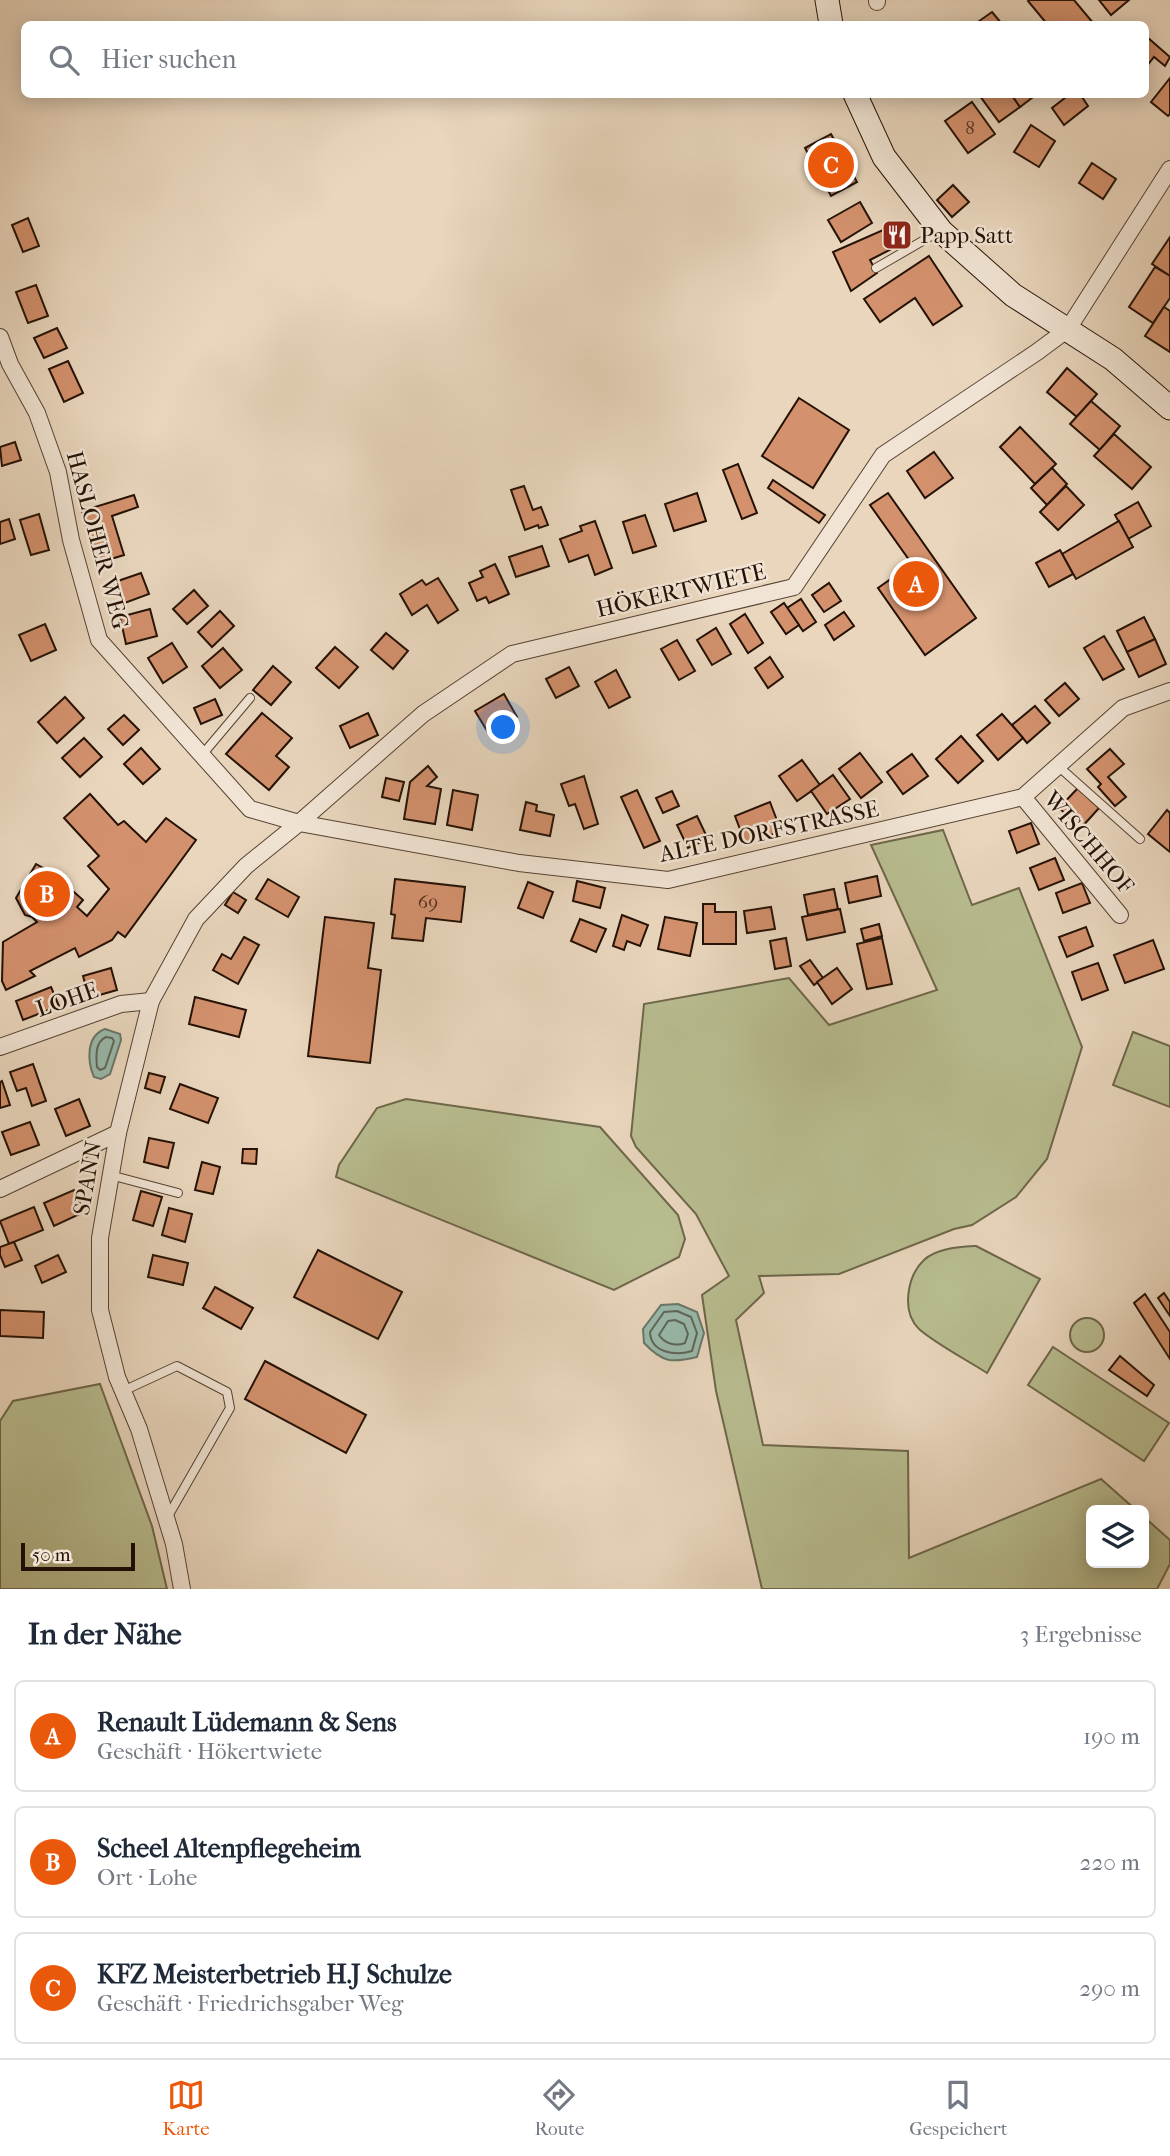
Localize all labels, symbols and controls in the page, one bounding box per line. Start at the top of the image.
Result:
search box [21,21,1149,98]
icon: search [45,41,83,79]
text: Hier suchen [101,44,237,75]
house number: 8 [965,117,975,139]
pin: C [808,139,854,191]
restaurant icon: Papp Satt [880,218,914,252]
place label: Papp Satt [920,222,1013,249]
street label: HASLOHER WEG [61,448,134,632]
street label: HÖKERTWIETE [594,558,769,623]
pin: A [893,558,939,610]
your location [486,710,520,744]
street label: WISCHHOF [1037,785,1139,899]
street label: ALTE DORFSTRASSE [656,795,881,868]
pin: B [24,868,70,920]
house number: 69 [418,891,438,913]
street label: LOHE [32,976,102,1023]
street label: SPANN [68,1139,107,1217]
map controls [1086,1505,1149,1568]
button: layers [1086,1505,1149,1568]
scale bar [21,1540,135,1572]
text: 50 m [32,1544,71,1566]
text: In der Nähe [28,1617,182,1652]
text: 3 Ergebnisse [1020,1621,1142,1648]
text: Renault Lüdemann & Sens [97,1707,397,1738]
text: A [46,1723,60,1750]
text: 190 m [1083,1723,1140,1750]
text: Geschäft · Hökertwiete [97,1738,322,1765]
text: Scheel Altenpflegeheim [97,1833,361,1864]
text: B [46,1849,60,1876]
text: 220 m [1080,1849,1140,1876]
text: Ort · Lohe [97,1864,197,1891]
text: KFZ Meisterbetrieb H.J Schulze [97,1959,452,1990]
text: C [45,1975,61,2002]
text: 290 m [1079,1975,1140,2002]
text: Geschäft · Friedrichsgaber Weg [97,1990,403,2017]
tab: Karte [162,2076,210,2140]
tab: Route [535,2076,584,2140]
tab: Gespeichert [909,2076,1008,2140]

